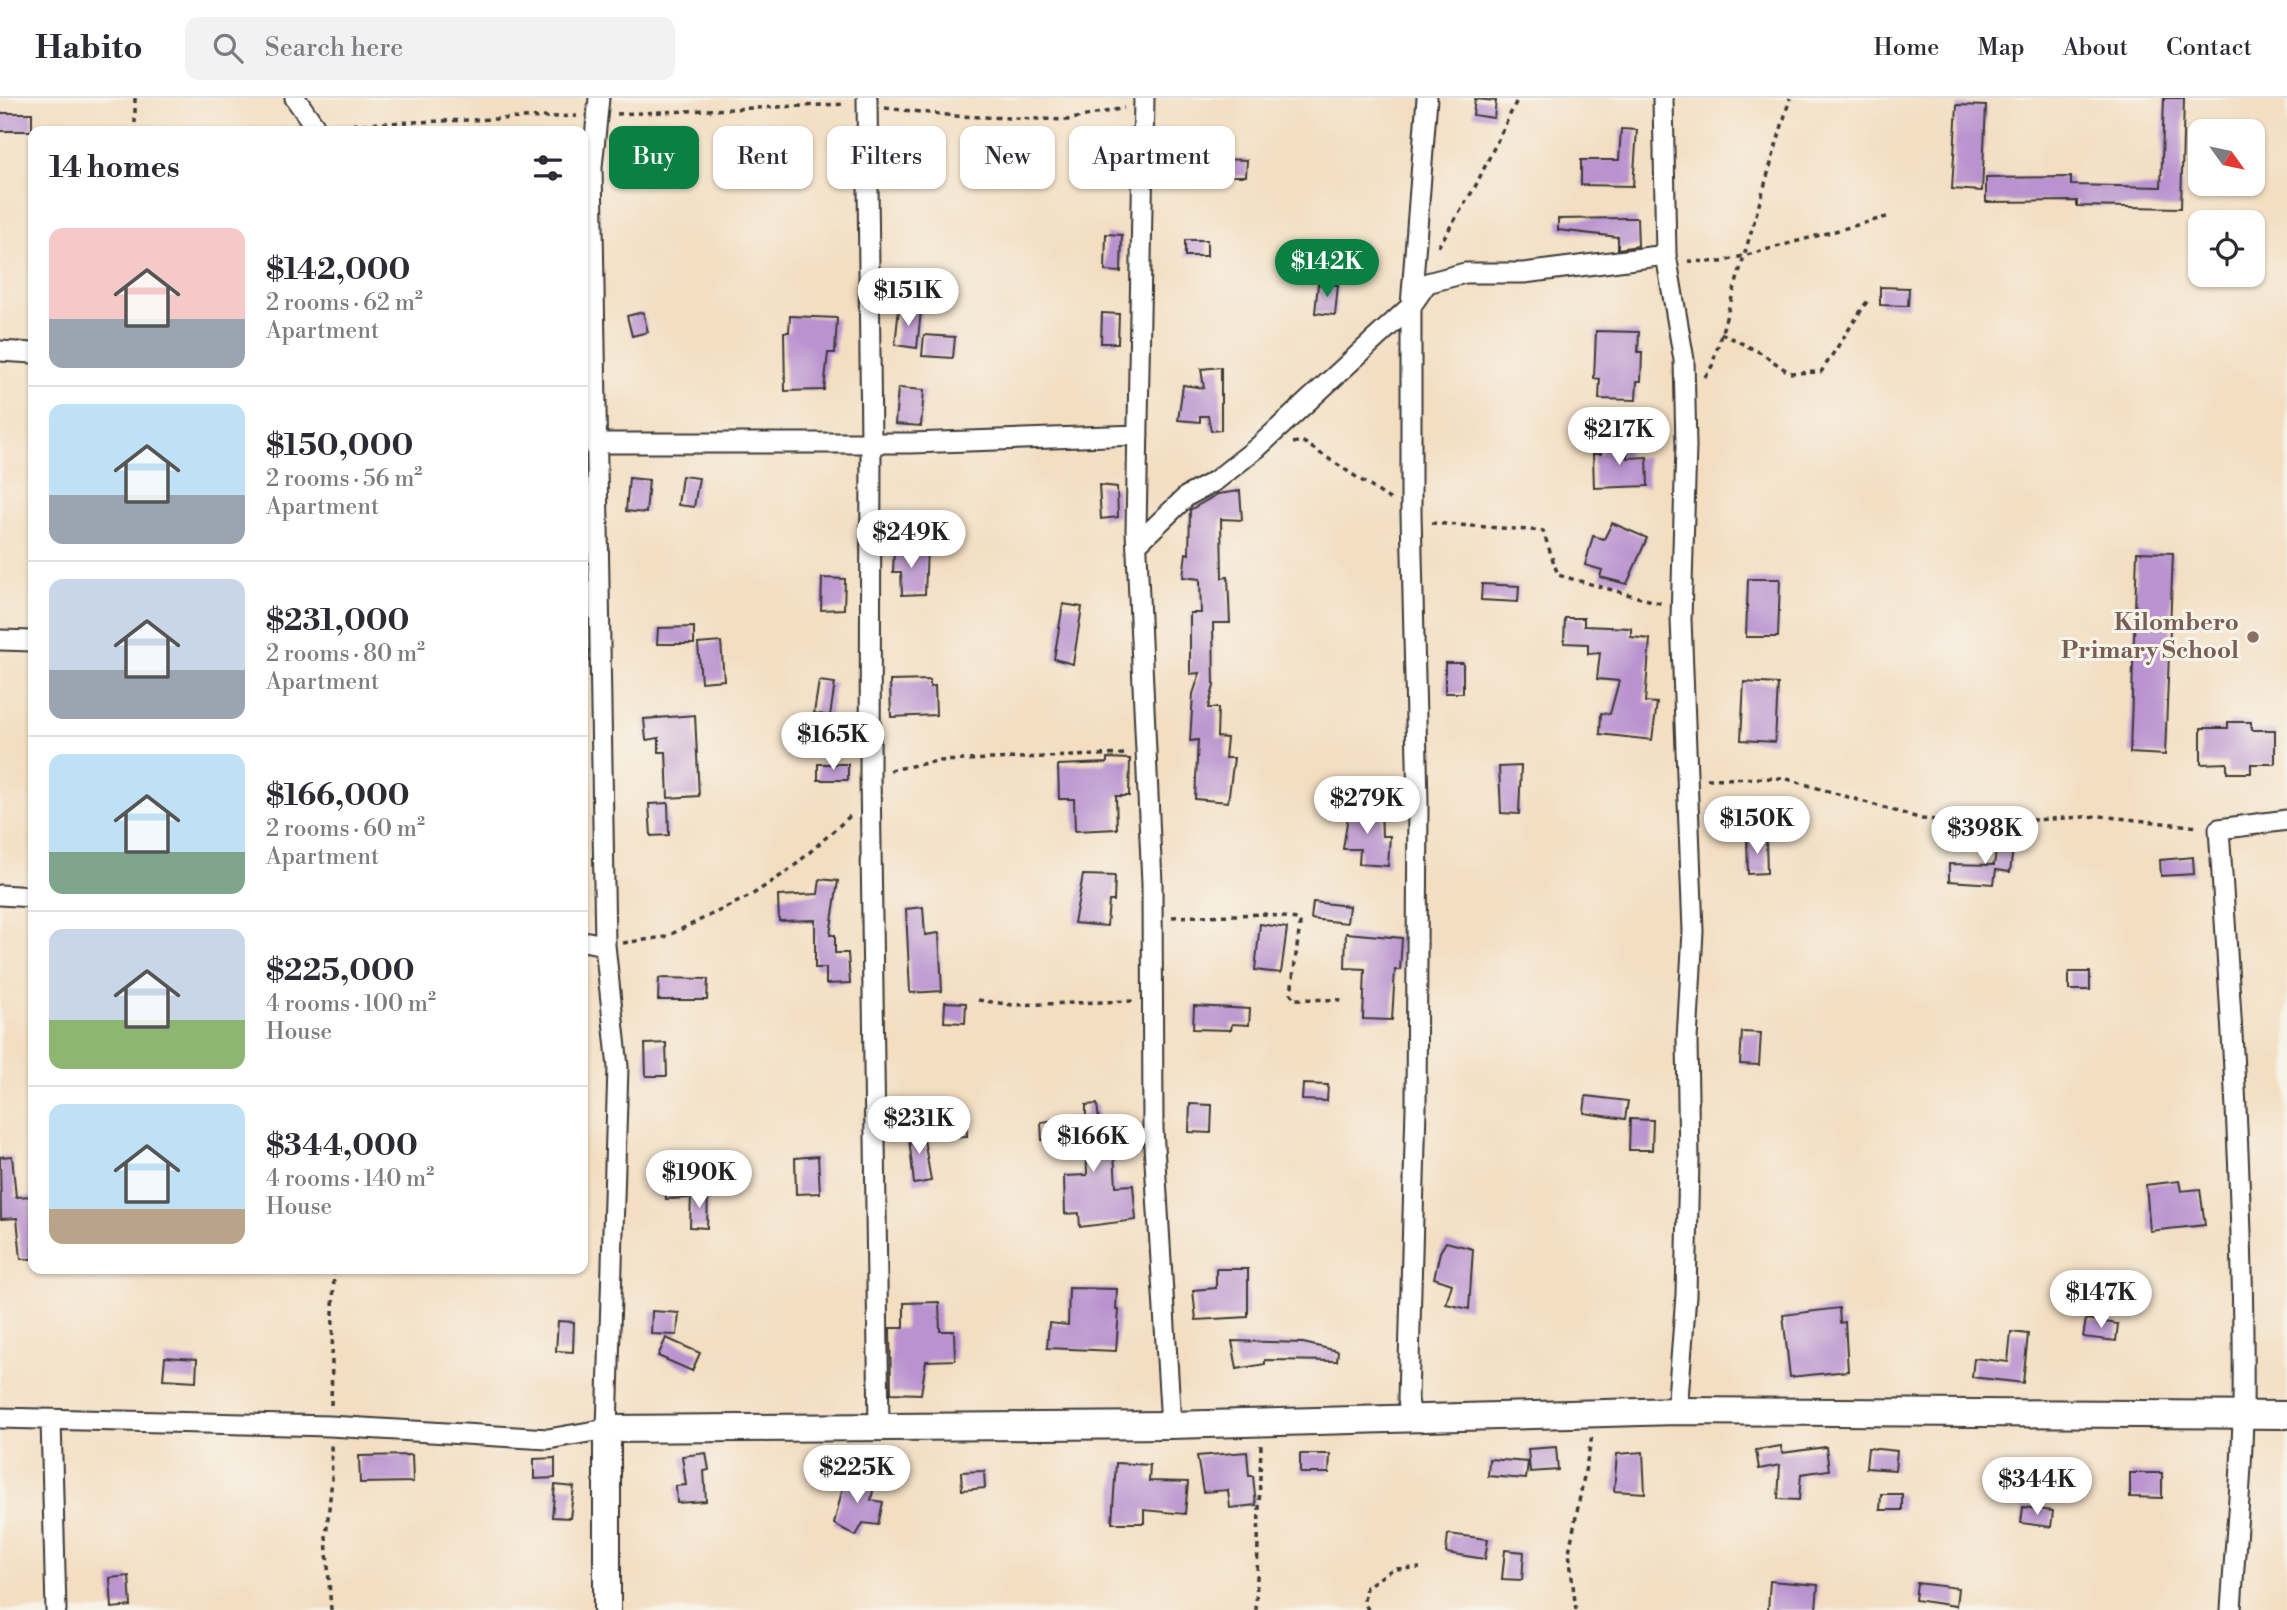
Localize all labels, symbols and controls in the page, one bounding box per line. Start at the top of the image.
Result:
search box [185,17,675,80]
text: Habito [35,28,143,69]
icon: search [209,29,247,67]
text: Search here [265,32,404,64]
text: Home [1874,33,1939,63]
text: Map [1977,33,2025,63]
text: About [2063,33,2128,63]
text: Contact [2166,33,2252,63]
north arrow [2188,119,2264,196]
map controls [2188,119,2265,287]
chip: Buy [609,126,699,189]
chip: Rent [713,126,813,189]
chip: Filters [827,126,946,189]
chip: New [960,126,1055,189]
chip: Apartment [1069,126,1235,189]
text: 14 homes [49,149,180,187]
icon: filters [529,149,567,187]
button: locate [2188,210,2265,287]
pin: $142K [1278,240,1376,299]
text: $142K [1291,248,1363,276]
text: $142,000 [266,251,410,289]
icon: home [105,256,189,340]
pin: $151K [859,268,957,328]
text: $151K [874,277,942,305]
text: 2 rooms · 62 m² [266,289,423,317]
text: Apartment [266,317,379,345]
pin: $217K [1570,408,1668,467]
text: $217K [1584,416,1654,444]
text: $150,000 [266,427,413,465]
icon: home [105,432,189,516]
text: 2 rooms · 56 m² [266,465,422,493]
text: Apartment [266,493,379,521]
pin: $249K [862,510,960,570]
text: $249K [873,519,949,547]
text: $231,000 [266,602,409,640]
icon: home [105,607,189,691]
place label: Kilombero Primary School [2061,608,2239,666]
marker: Kilombero Primary School [2245,629,2261,645]
text: 2 rooms · 80 m² [266,640,425,668]
text: Apartment [266,668,379,696]
pin: $165K [784,712,882,772]
text: $165K [797,721,869,749]
pin: $279K [1318,776,1416,836]
text: $166,000 [266,777,410,815]
icon: home [105,782,189,866]
text: $279K [1330,785,1404,813]
pin: $150K [1708,796,1806,856]
text: $150K [1720,805,1794,833]
pin: $398K [1936,806,2034,866]
text: 2 rooms · 60 m² [266,815,425,843]
text: $398K [1947,815,2023,843]
text: Apartment [266,843,379,871]
text: $225,000 [266,952,415,990]
icon: home [105,957,189,1041]
text: 4 rooms · 100 m² [266,990,436,1018]
text: House [266,1018,332,1046]
pin: $231K [870,1096,968,1156]
text: $231K [883,1105,955,1133]
pin: $166K [1044,1114,1142,1174]
text: $166K [1057,1123,1129,1151]
text: $344,000 [266,1127,418,1165]
icon: home [105,1132,189,1216]
pin: $190K [650,1150,748,1210]
text: $190K [662,1159,736,1187]
text: 4 rooms · 140 m² [266,1165,434,1193]
text: House [266,1193,332,1221]
pin: $147K [2052,1270,2150,1330]
text: $147K [2066,1279,2136,1307]
pin: $225K [808,1446,906,1505]
text: $225K [819,1454,895,1482]
pin: $344K [1988,1458,2086,1517]
text: $344K [1998,1466,2076,1494]

